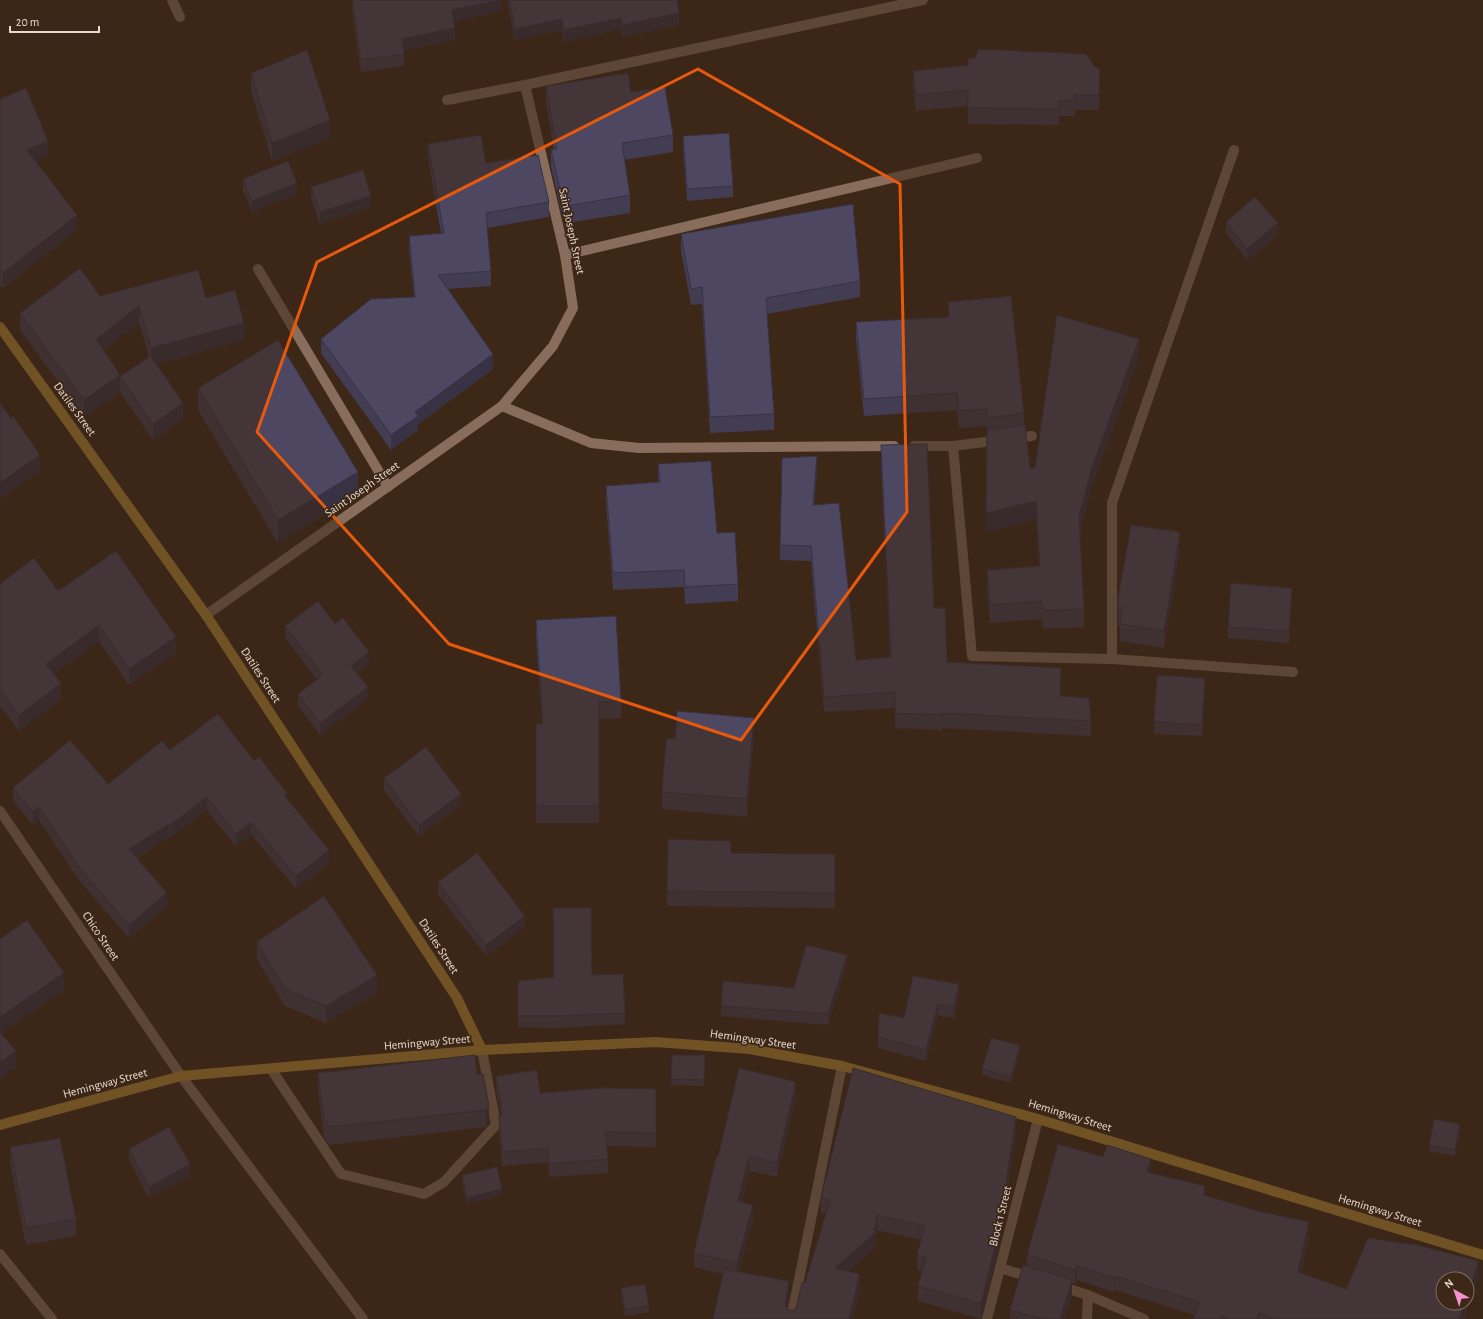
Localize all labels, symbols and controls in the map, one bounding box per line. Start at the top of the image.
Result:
scale bar [10,8,99,34]
text: 20 m [16,16,39,28]
street label: Saint Joseph Street [557,187,587,275]
street label: Datiles Street [52,380,99,438]
street label: Saint Joseph Street [323,459,402,519]
street label: Datiles Street [239,645,283,705]
street label: Chico Street [80,909,122,963]
street label: Datiles Street [417,916,461,976]
street label: Hemingway Street [709,1027,797,1052]
street label: Hemingway Street [383,1032,471,1053]
street label: Hemingway Street [62,1066,149,1101]
street label: Hemingway Street [1027,1097,1113,1134]
street label: Block 1 Street [987,1184,1013,1247]
street label: Hemingway Street [1337,1192,1423,1229]
north arrow [1435,1271,1475,1311]
text: N [1442,1277,1455,1290]

